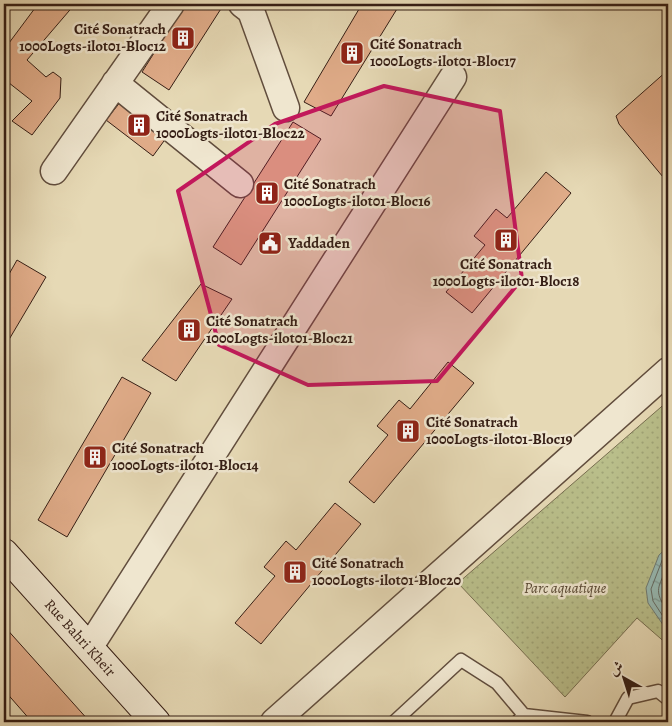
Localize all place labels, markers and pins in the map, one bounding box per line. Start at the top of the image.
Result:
place label: Cité Sonatrach 1000Logts-ilot01-Bloc12 [19,19,167,56]
building icon: Cité Sonatrach 1000Logts-ilot01-Bloc12 [170,25,196,51]
place label: Cité Sonatrach 1000Logts-ilot01-Bloc17 [370,34,517,71]
building icon: Cité Sonatrach 1000Logts-ilot01-Bloc17 [339,40,365,66]
place label: Cité Sonatrach 1000Logts-ilot01-Bloc22 [156,106,305,143]
building icon: Cité Sonatrach 1000Logts-ilot01-Bloc22 [126,112,152,138]
place label: Cité Sonatrach 1000Logts-ilot01-Bloc16 [284,174,431,211]
building icon: Cité Sonatrach 1000Logts-ilot01-Bloc16 [254,180,280,206]
building icon: Cité Sonatrach 1000Logts-ilot01-Bloc18 [493,227,519,253]
public building icon: Yaddaden [257,230,283,256]
place label: Yaddaden [287,233,351,253]
place label: Cité Sonatrach 1000Logts-ilot01-Bloc18 [433,254,579,291]
place label: Cité Sonatrach 1000Logts-ilot01-Bloc21 [206,311,353,348]
building icon: Cité Sonatrach 1000Logts-ilot01-Bloc21 [176,317,202,343]
place label: Cité Sonatrach 1000Logts-ilot01-Bloc19 [426,412,573,449]
building icon: Cité Sonatrach 1000Logts-ilot01-Bloc19 [395,418,421,444]
place label: Cité Sonatrach 1000Logts-ilot01-Bloc14 [112,438,259,475]
building icon: Cité Sonatrach 1000Logts-ilot01-Bloc14 [82,444,108,470]
place label: Cité Sonatrach 1000Logts-ilot01-Bloc20 [312,553,461,590]
building icon: Cité Sonatrach 1000Logts-ilot01-Bloc20 [282,559,308,585]

